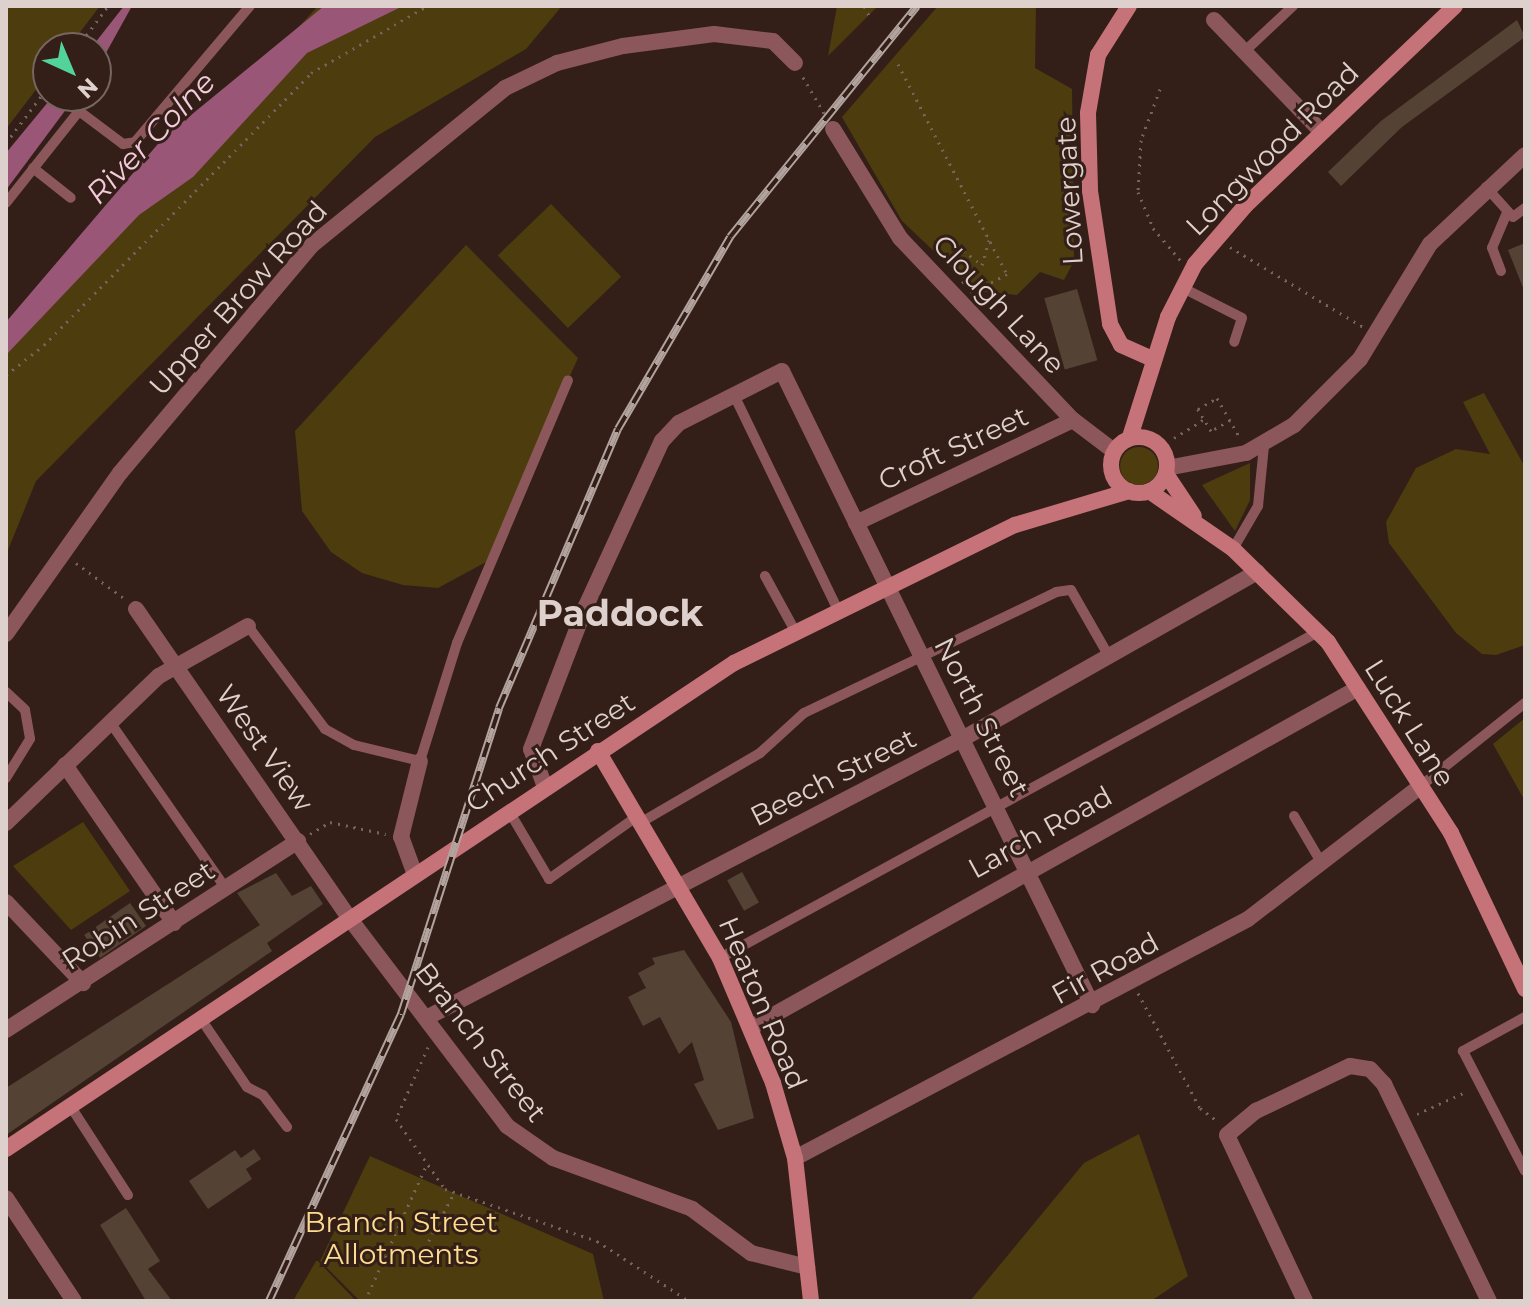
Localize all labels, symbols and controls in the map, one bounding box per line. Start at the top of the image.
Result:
north arrow [32,32,112,112]
street label: Longwood Road [1179,56,1365,242]
water label: River Colne [79,64,223,212]
text: N [72,72,103,104]
street label: Lowergate [1048,116,1090,266]
street label: Upper Brow Road [142,194,334,402]
street label: Clough Lane [926,227,1072,381]
street label: Croft Street [873,399,1033,497]
district label: Paddock [537,592,703,636]
street label: North Street [927,632,1037,802]
street label: Luck Lane [1358,653,1462,793]
street label: West View [209,678,321,818]
street label: Church Street [459,685,641,819]
street label: Beech Street [745,721,921,833]
street label: Larch Road [962,779,1118,885]
street label: Robin Street [55,853,221,977]
street label: Heaton Road [712,912,814,1094]
street label: Fir Road [1046,925,1164,1011]
street label: Branch Street [408,956,554,1128]
park label: Branch Street Allotments [304,1205,498,1271]

